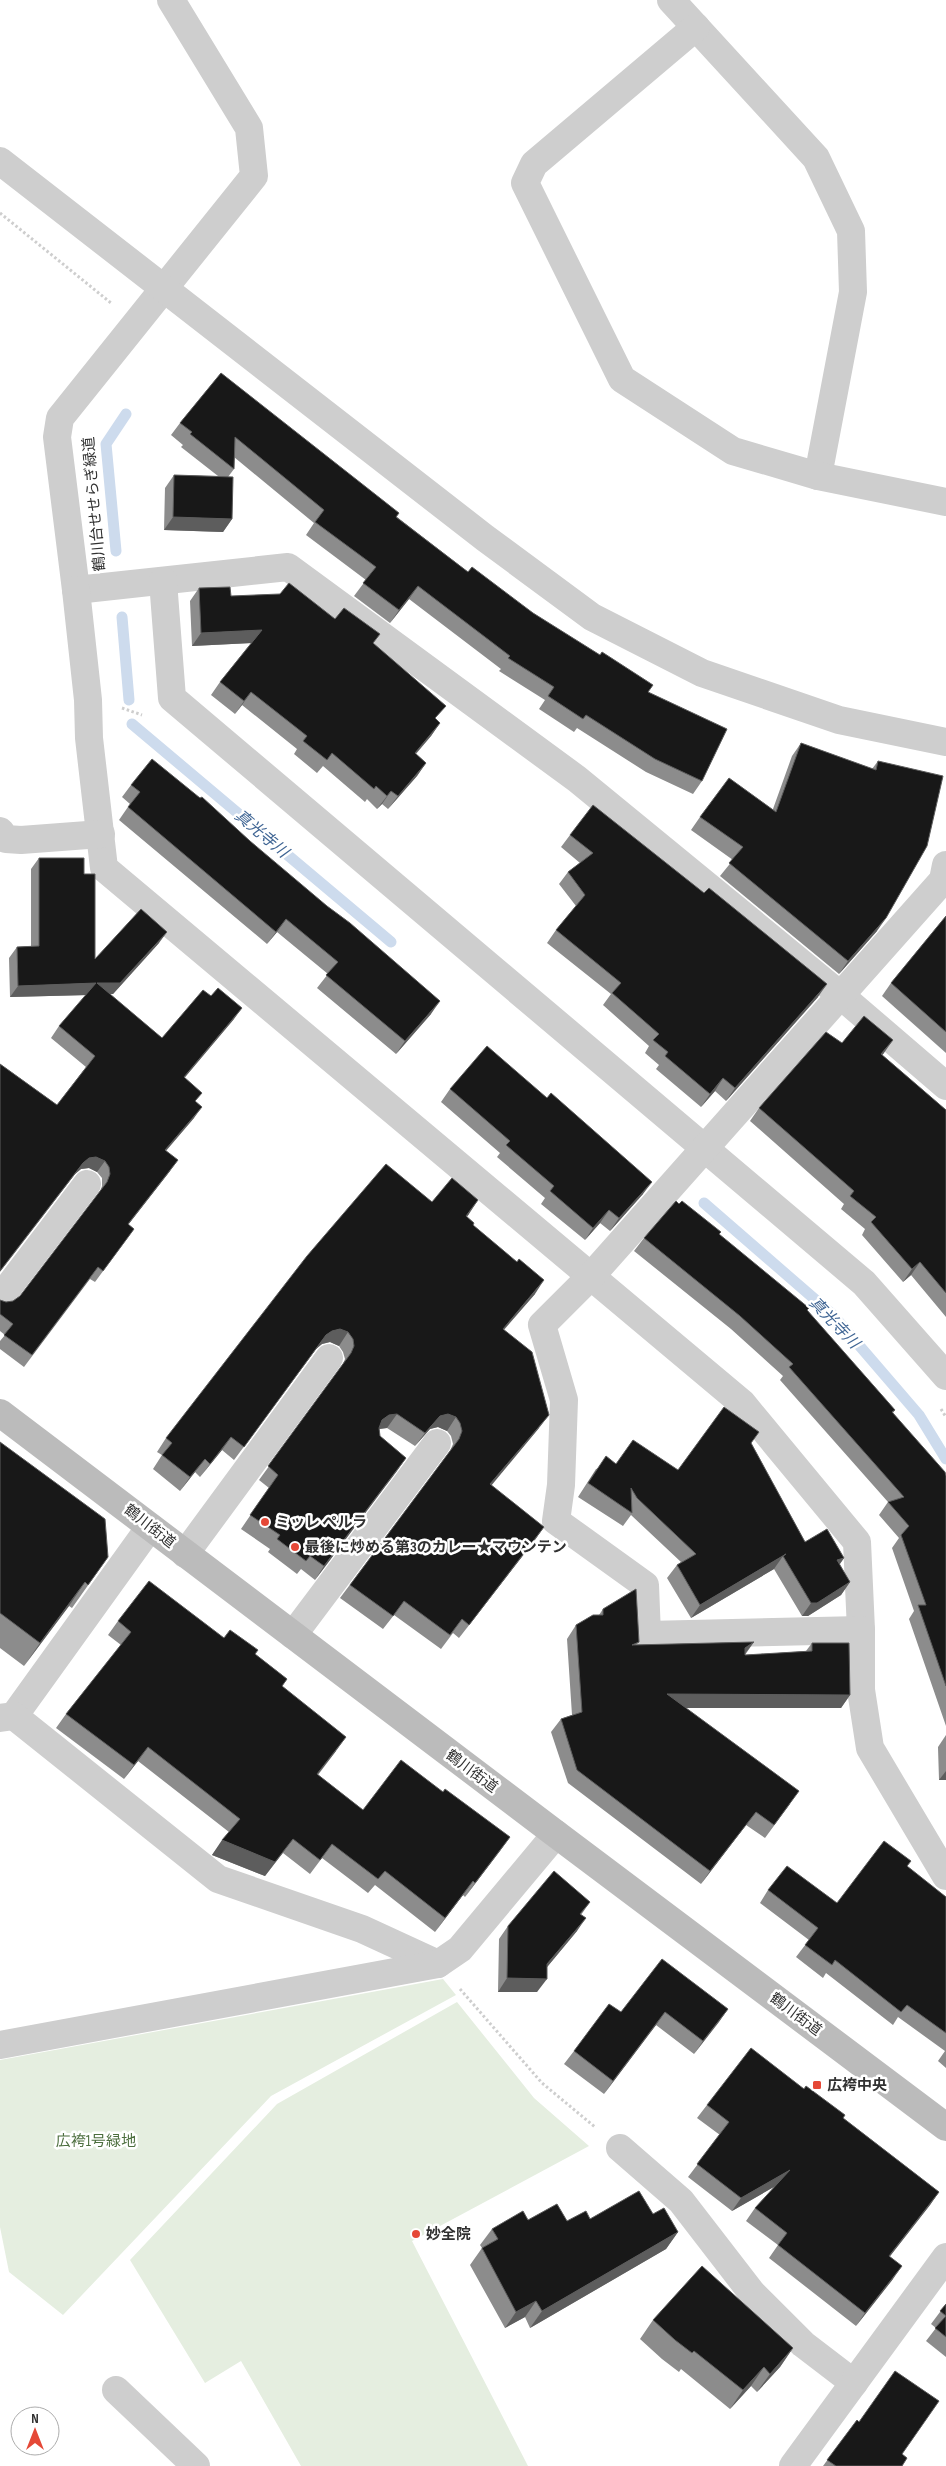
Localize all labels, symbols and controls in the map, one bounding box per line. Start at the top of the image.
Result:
street label: 鶴川台せせらぎ緑道 [79,436,110,572]
water label: 真光寺川 [230,806,293,863]
water label: 真光寺川 [805,1293,864,1354]
street label: 鶴川街道 [120,1500,179,1552]
place label: ミッレ ぺルラ [275,1513,367,1532]
marker: ミッレ ぺルラ [259,1516,271,1528]
place label: 最後に炒める第3のカレー★マウンテン [305,1538,567,1557]
marker: 最後に炒める第3のカレー★マウンテン [289,1541,301,1553]
street label: 鶴川街道 [442,1746,501,1797]
street label: 鶴川街道 [766,1989,825,2040]
place label: 広袴中央 [827,2076,887,2095]
marker: 広袴中央 [811,2079,823,2091]
park label: 広袴1号緑地 [56,2132,136,2151]
place label: 妙全院 [426,2225,471,2244]
marker: 妙全院 [410,2228,422,2240]
north arrow [10,2406,60,2456]
text: N [31,2410,39,2427]

